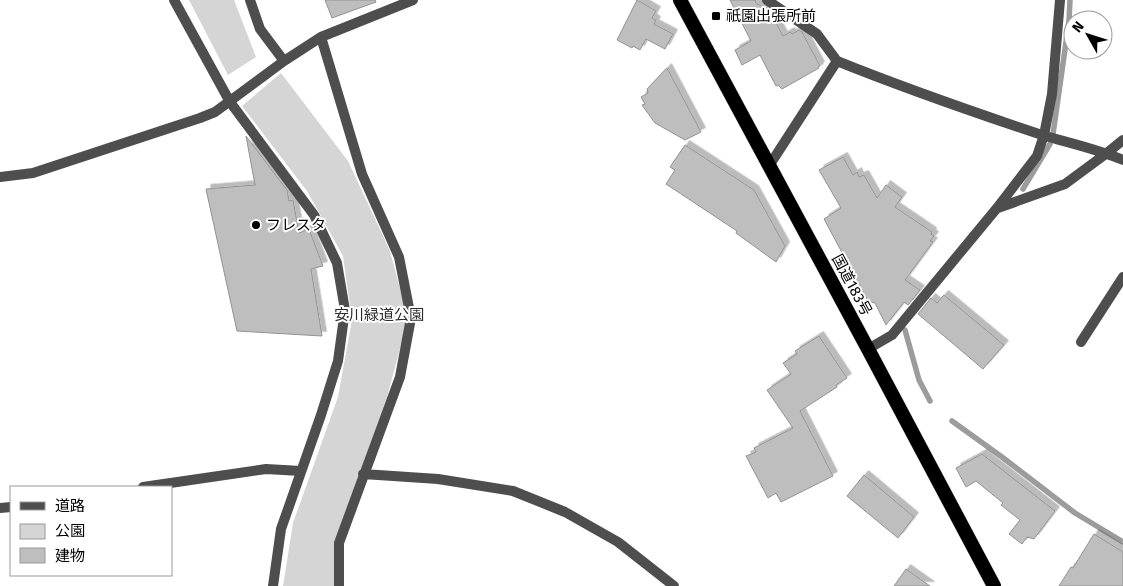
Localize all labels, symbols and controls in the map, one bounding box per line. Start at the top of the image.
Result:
place label: 祇園出張所前 [726,7,816,25]
marker: 祇園出張所前 [710,10,722,22]
north arrow [1063,10,1113,60]
text: N [1069,18,1088,36]
place label: フレスタ [266,216,326,234]
marker: フレスタ [250,219,262,231]
street label: 国道183号 [828,251,876,319]
park label: 安川緑道公園 [334,306,424,324]
legend [10,486,172,576]
text: 道路 [55,497,85,515]
text: 公園 [55,522,85,540]
text: 建物 [55,547,85,565]

